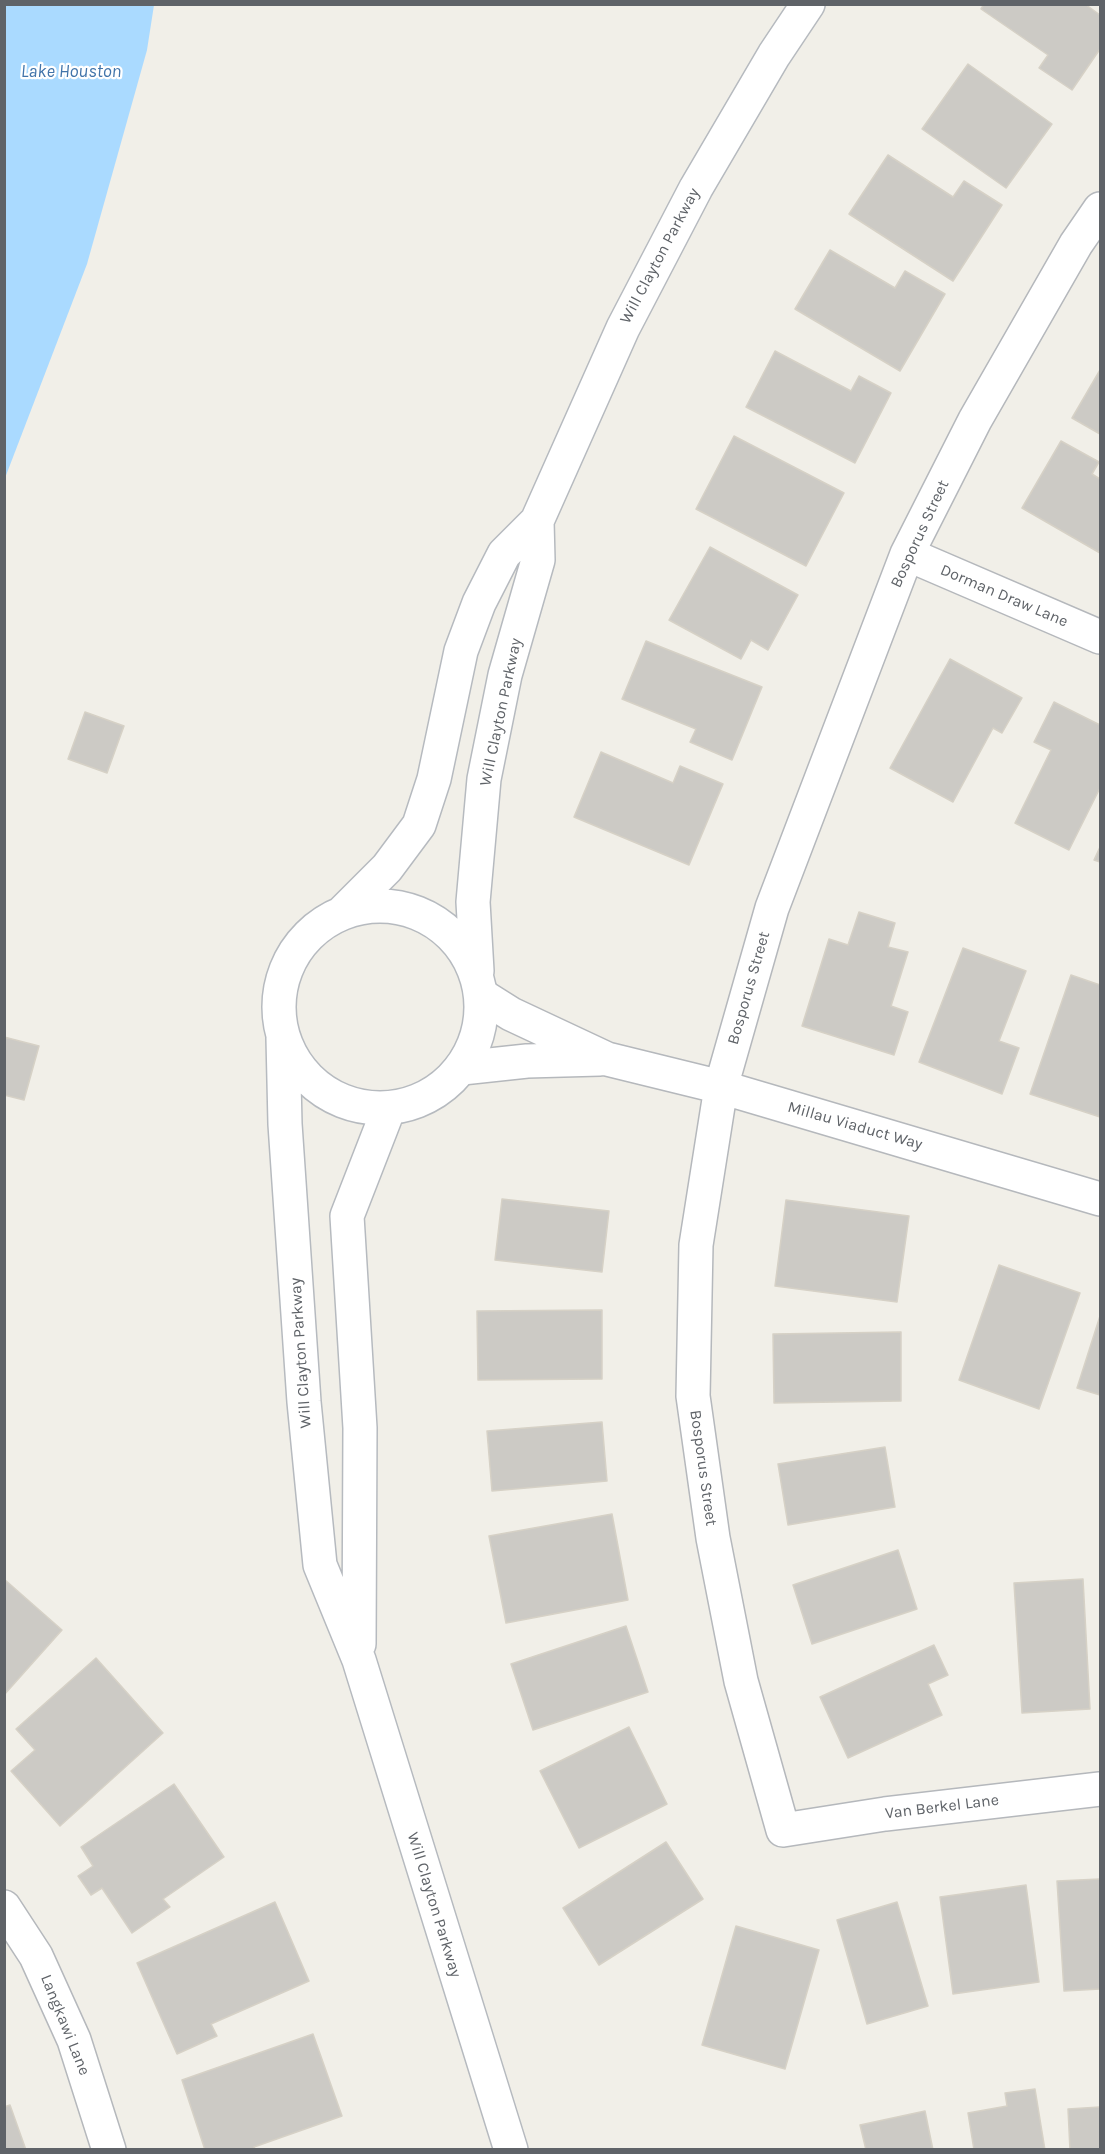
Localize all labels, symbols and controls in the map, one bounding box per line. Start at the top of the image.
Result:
water label: Lake Houston [21,61,121,83]
street label: Will Clayton Parkway [616,185,704,327]
street label: Bosporus Street [887,477,953,591]
street label: Dorman Draw Lane [937,560,1071,632]
street label: Will Clayton Parkway [476,636,526,788]
street label: Bosporus Street [724,929,774,1047]
street label: Millau Viaduct Way [785,1098,925,1154]
street label: Will Clayton Parkway [286,1277,316,1429]
street label: Bosporus Street [685,1409,721,1527]
street label: Van Berkel Lane [884,1791,1000,1823]
street label: Will Clayton Parkway [403,1830,465,1980]
street label: Langkawi Lane [36,1972,94,2078]

